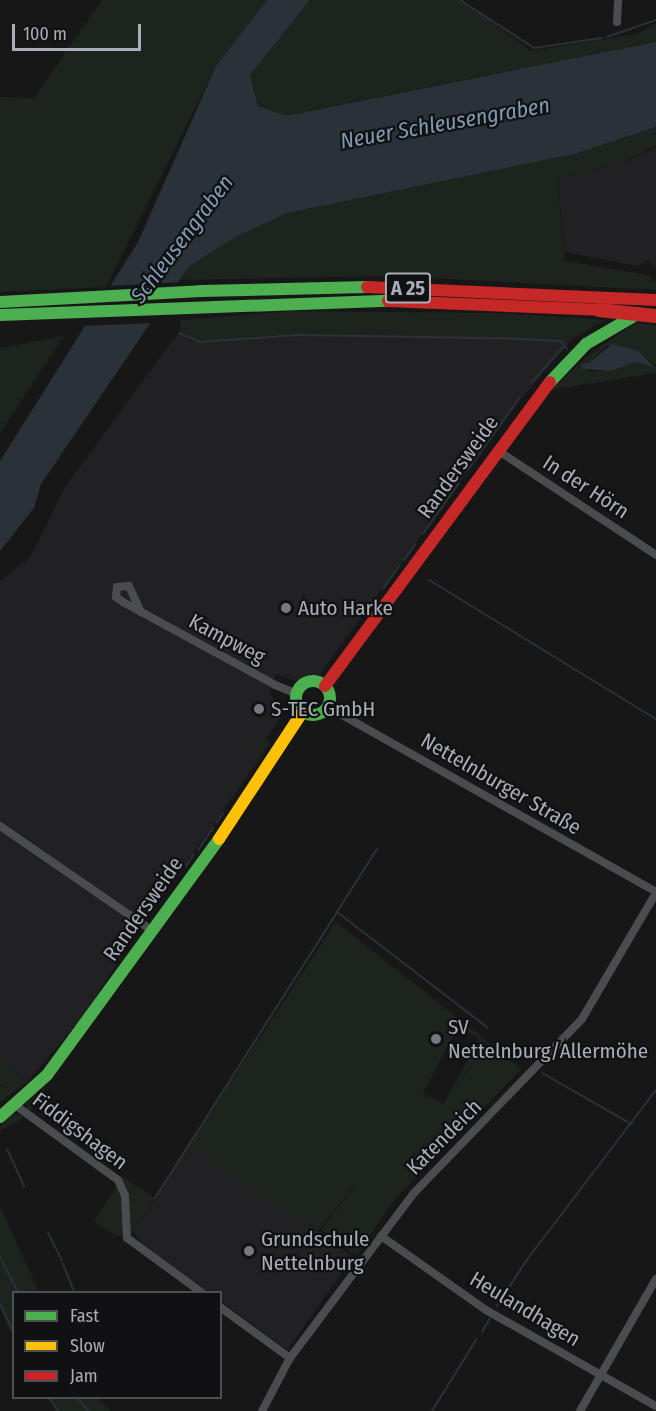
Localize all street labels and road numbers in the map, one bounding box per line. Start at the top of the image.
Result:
road number: A 25 [384,271,432,305]
street label: Randersweide [412,411,504,523]
street label: In der Hörn [538,450,634,524]
street label: Kampweg [185,608,269,670]
street label: Nettelnburger Straße [416,728,586,840]
street label: Randersweide [98,852,188,966]
street label: Fiddigshagen [28,1087,132,1175]
street label: Katendeich [401,1094,487,1180]
street label: Heulandhagen [465,1266,585,1352]

